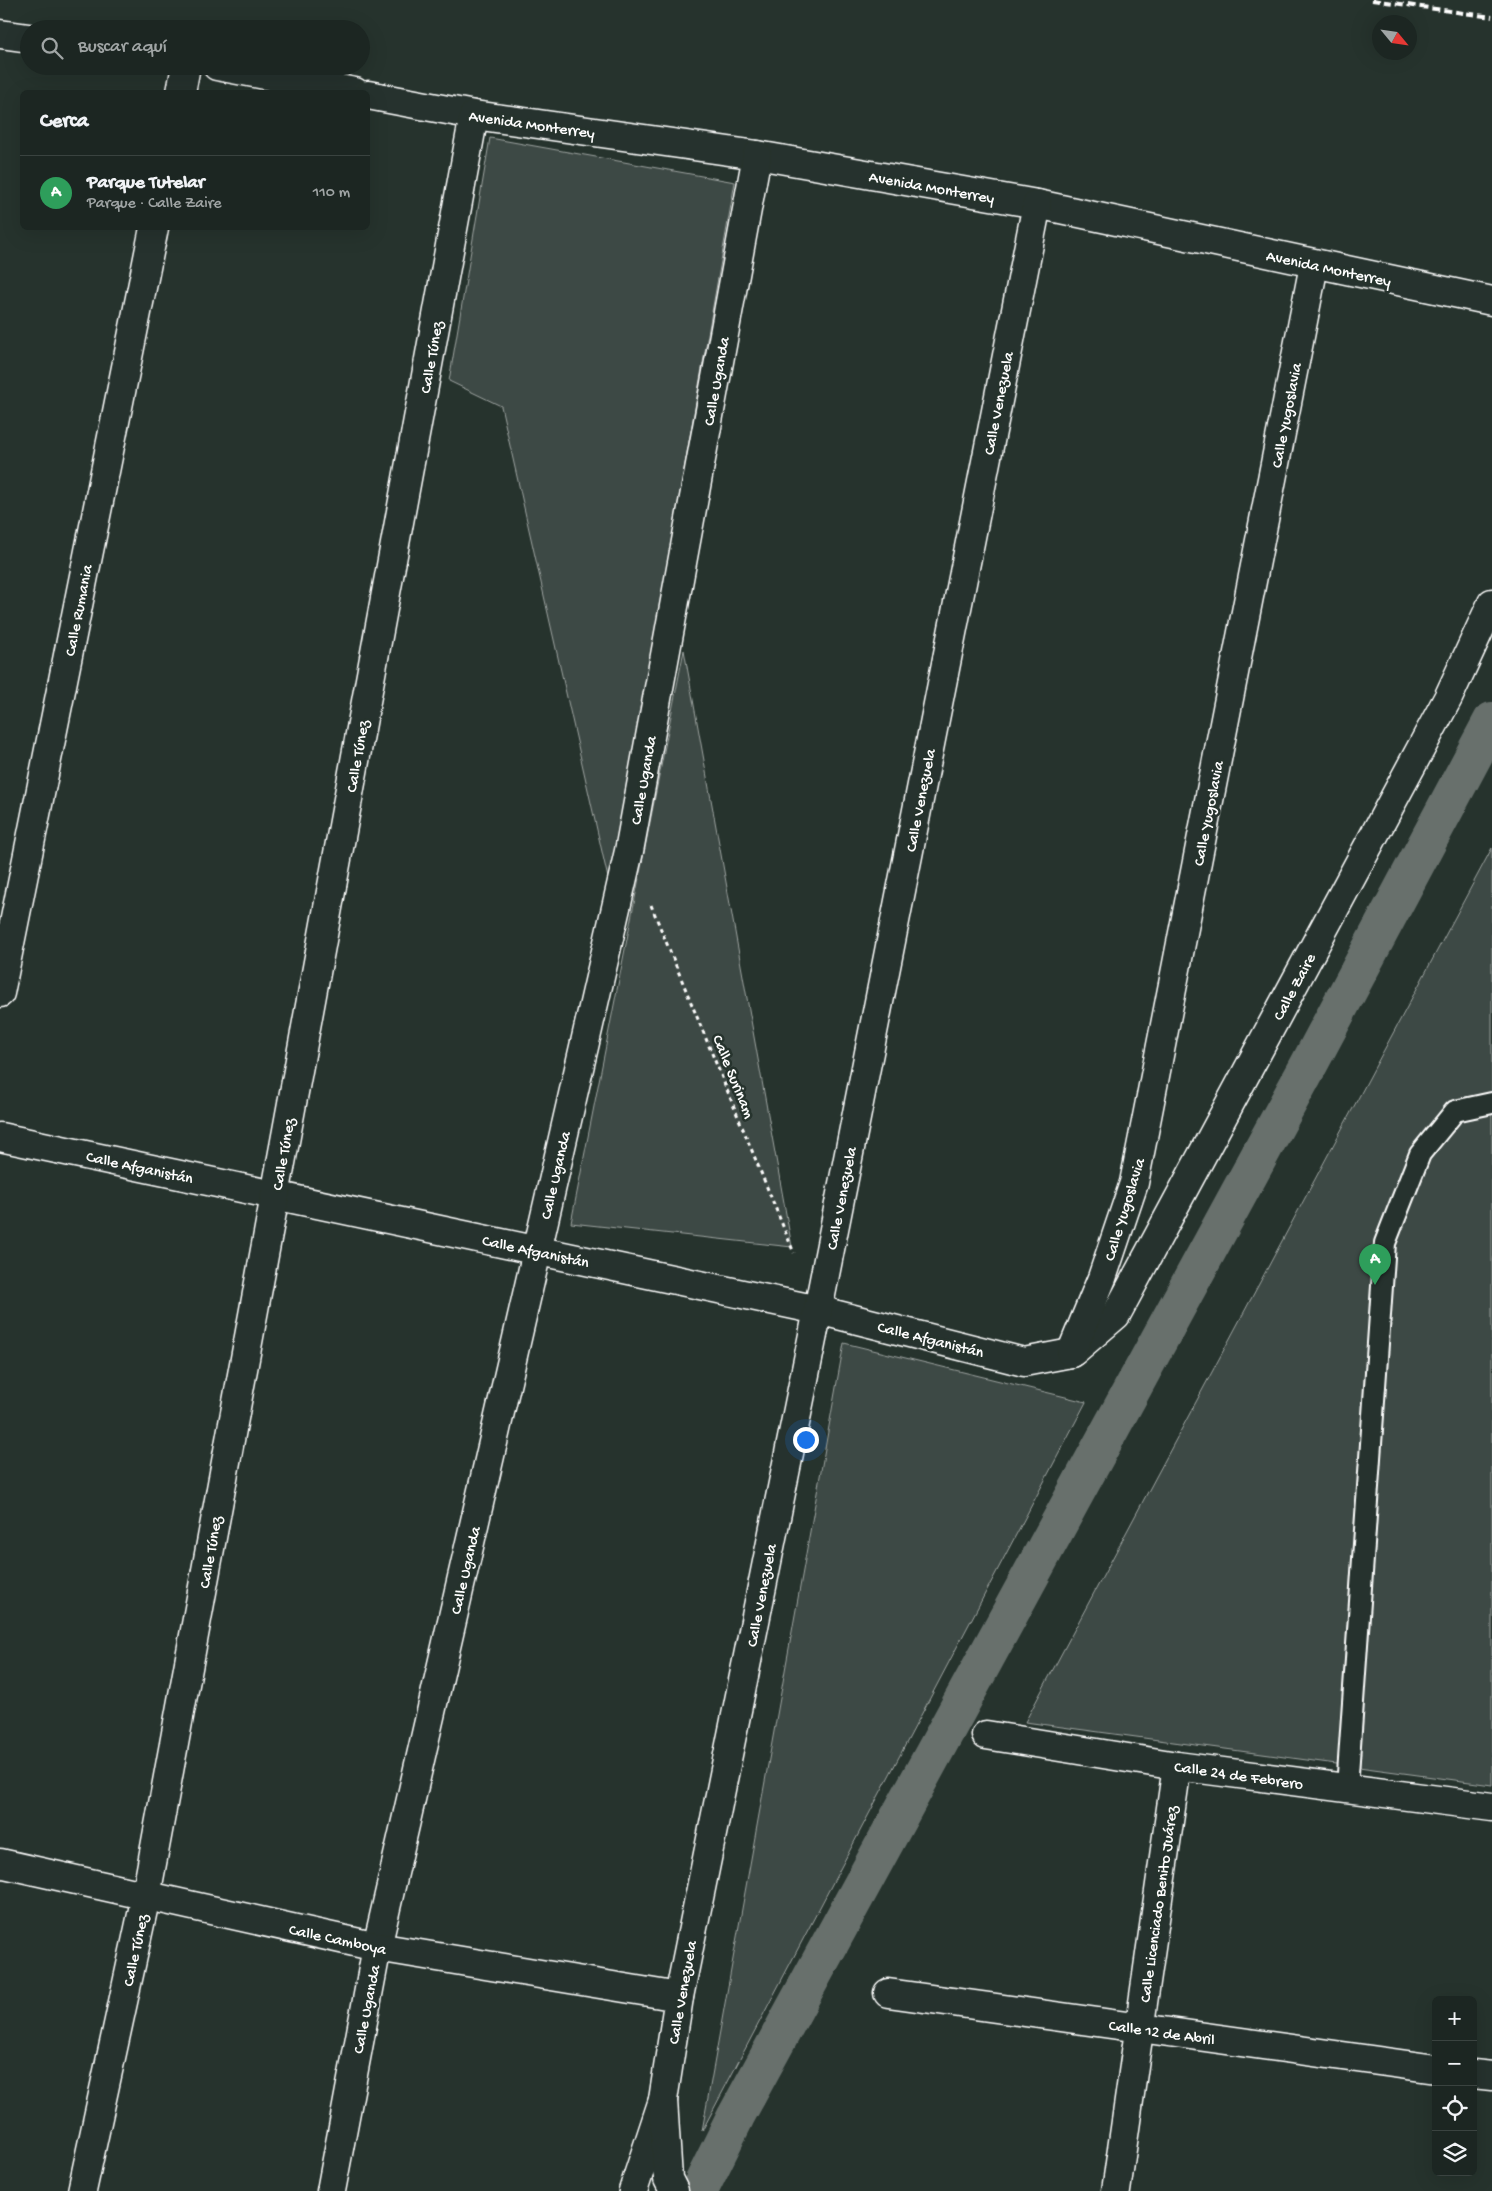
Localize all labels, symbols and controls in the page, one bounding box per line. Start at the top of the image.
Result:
north arrow [1372,15,1417,60]
search box [20,20,370,75]
icon: search [38,34,66,62]
text: Buscar aquí [78,36,167,59]
street label: Avenida Monterrey [467,108,596,145]
text: Cerca [40,110,88,135]
street label: Avenida Monterrey [867,169,996,210]
text: Parque Tutelar [87,172,205,195]
text: A [51,184,61,203]
text: 110 m [313,184,350,203]
text: Parque · Calle Zaire [87,195,222,214]
street label: Avenida Monterrey [1264,248,1393,293]
street label: Calle Túnez [418,319,449,395]
street label: Calle Uganda [701,335,736,427]
street label: Calle Venezuela [981,349,1020,457]
street label: Calle Yugoslavia [1269,360,1308,470]
street label: Calle Rumania [62,562,99,658]
street label: Calle Túnez [344,718,375,794]
street label: Calle Uganda [628,734,663,826]
street label: Calle Venezuela [903,746,942,854]
street label: Calle Yugoslavia [1191,758,1230,868]
street label: Calle Zaire [1271,950,1322,1024]
street label: Calle Surinam [706,1033,757,1123]
street label: Calle Túnez [270,1116,301,1192]
street label: Calle Uganda [538,1129,577,1222]
street label: Calle Venezuela [824,1144,863,1252]
street label: Calle Afganistán [84,1149,195,1190]
street label: Calle Yugoslavia [1102,1155,1151,1264]
street label: Calle Afganistán [480,1233,591,1274]
pin: A [1359,1244,1391,1285]
street label: Calle Afganistán [875,1319,986,1364]
your location [793,1427,819,1453]
street label: Calle Túnez [197,1514,228,1590]
street label: Calle Uganda [448,1524,487,1617]
street label: Calle Venezuela [744,1541,783,1649]
street label: Calle 24 de Febrero [1173,1759,1304,1796]
street label: Calle Licenciado Benito Juárez [1137,1804,1184,2004]
street label: Calle Túnez [121,1912,155,1989]
street label: Calle Camboya [287,1922,389,1961]
street label: Calle Venezuela [666,1938,703,2046]
street label: Calle Uganda [351,1963,387,2056]
map controls [1432,1996,1477,2176]
button: + [1432,1996,1477,2041]
street label: Calle 12 de Abril [1107,2018,1216,2051]
button: − [1432,2041,1477,2086]
button: locate [1432,2086,1477,2131]
button: layers [1432,2131,1477,2176]

